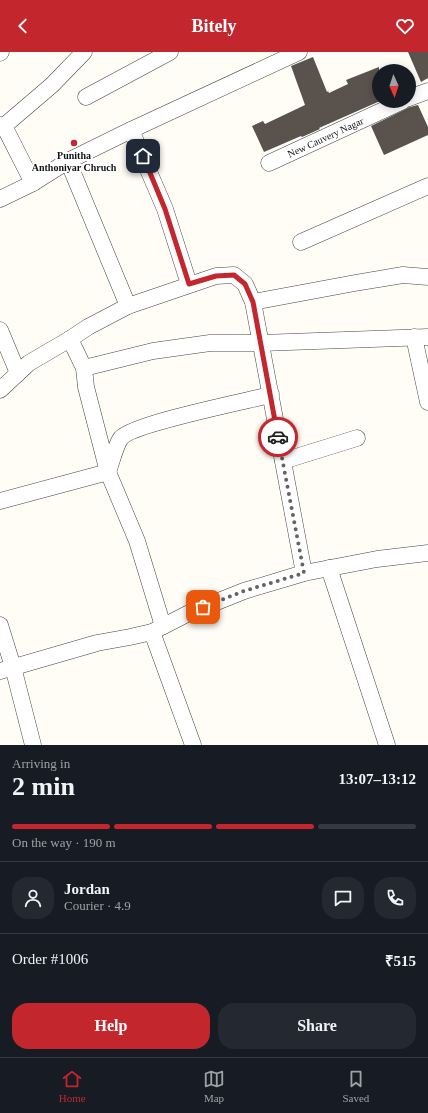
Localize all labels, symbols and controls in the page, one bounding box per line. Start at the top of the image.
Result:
icon: back [12,15,34,37]
icon: heart [394,15,416,37]
text: Bitely [192,16,237,36]
north arrow [372,64,416,108]
map controls [372,64,416,108]
street label: New Cauvery Nagar [286,114,366,159]
marker: Punitha Anthoniyar Chruch [69,138,79,148]
pin [126,139,160,173]
icon: home [132,145,154,167]
place label: Punitha Anthoniyar Chruch [32,150,117,173]
courier [258,417,298,457]
icon: car [267,426,289,448]
pin [186,590,220,624]
icon: bag [192,596,214,618]
text: Arriving in [12,756,70,771]
text: 13:07–13:12 [339,771,416,787]
text: 2 min [12,772,75,801]
text: On the way · 190 m [12,835,116,850]
button: person [12,877,54,919]
button: chat [322,877,364,919]
button: phone [374,877,416,919]
text: Jordan [64,881,110,897]
text: Courier · 4.9 [64,898,131,913]
text: Order #1006 [12,951,88,967]
text: ₹515 [385,953,416,969]
button: Help [12,1003,210,1049]
button: Share [218,1003,416,1049]
tab: Home [59,1068,86,1104]
tab: Map [203,1068,225,1104]
tab: Saved [342,1068,369,1104]

